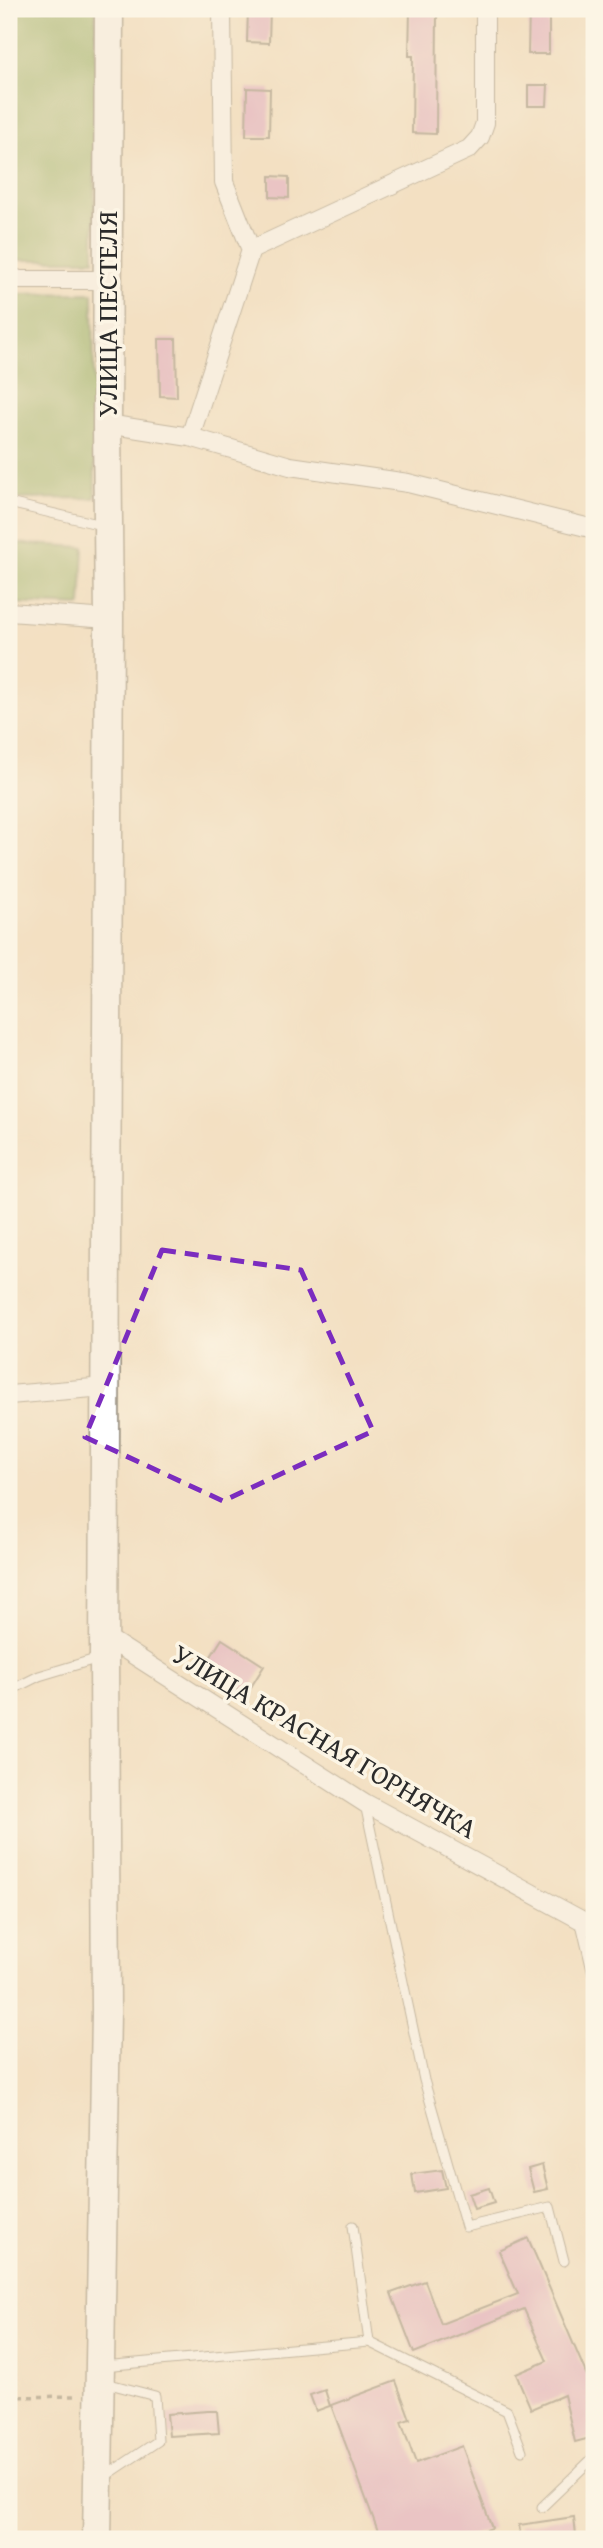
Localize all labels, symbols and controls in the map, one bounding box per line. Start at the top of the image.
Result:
street label: УЛИЦА ПЕСТЕЛЯ [86,211,127,417]
street label: УЛИЦА КРАСНАЯ ГОРНЯЧКА [165,1633,486,1848]

